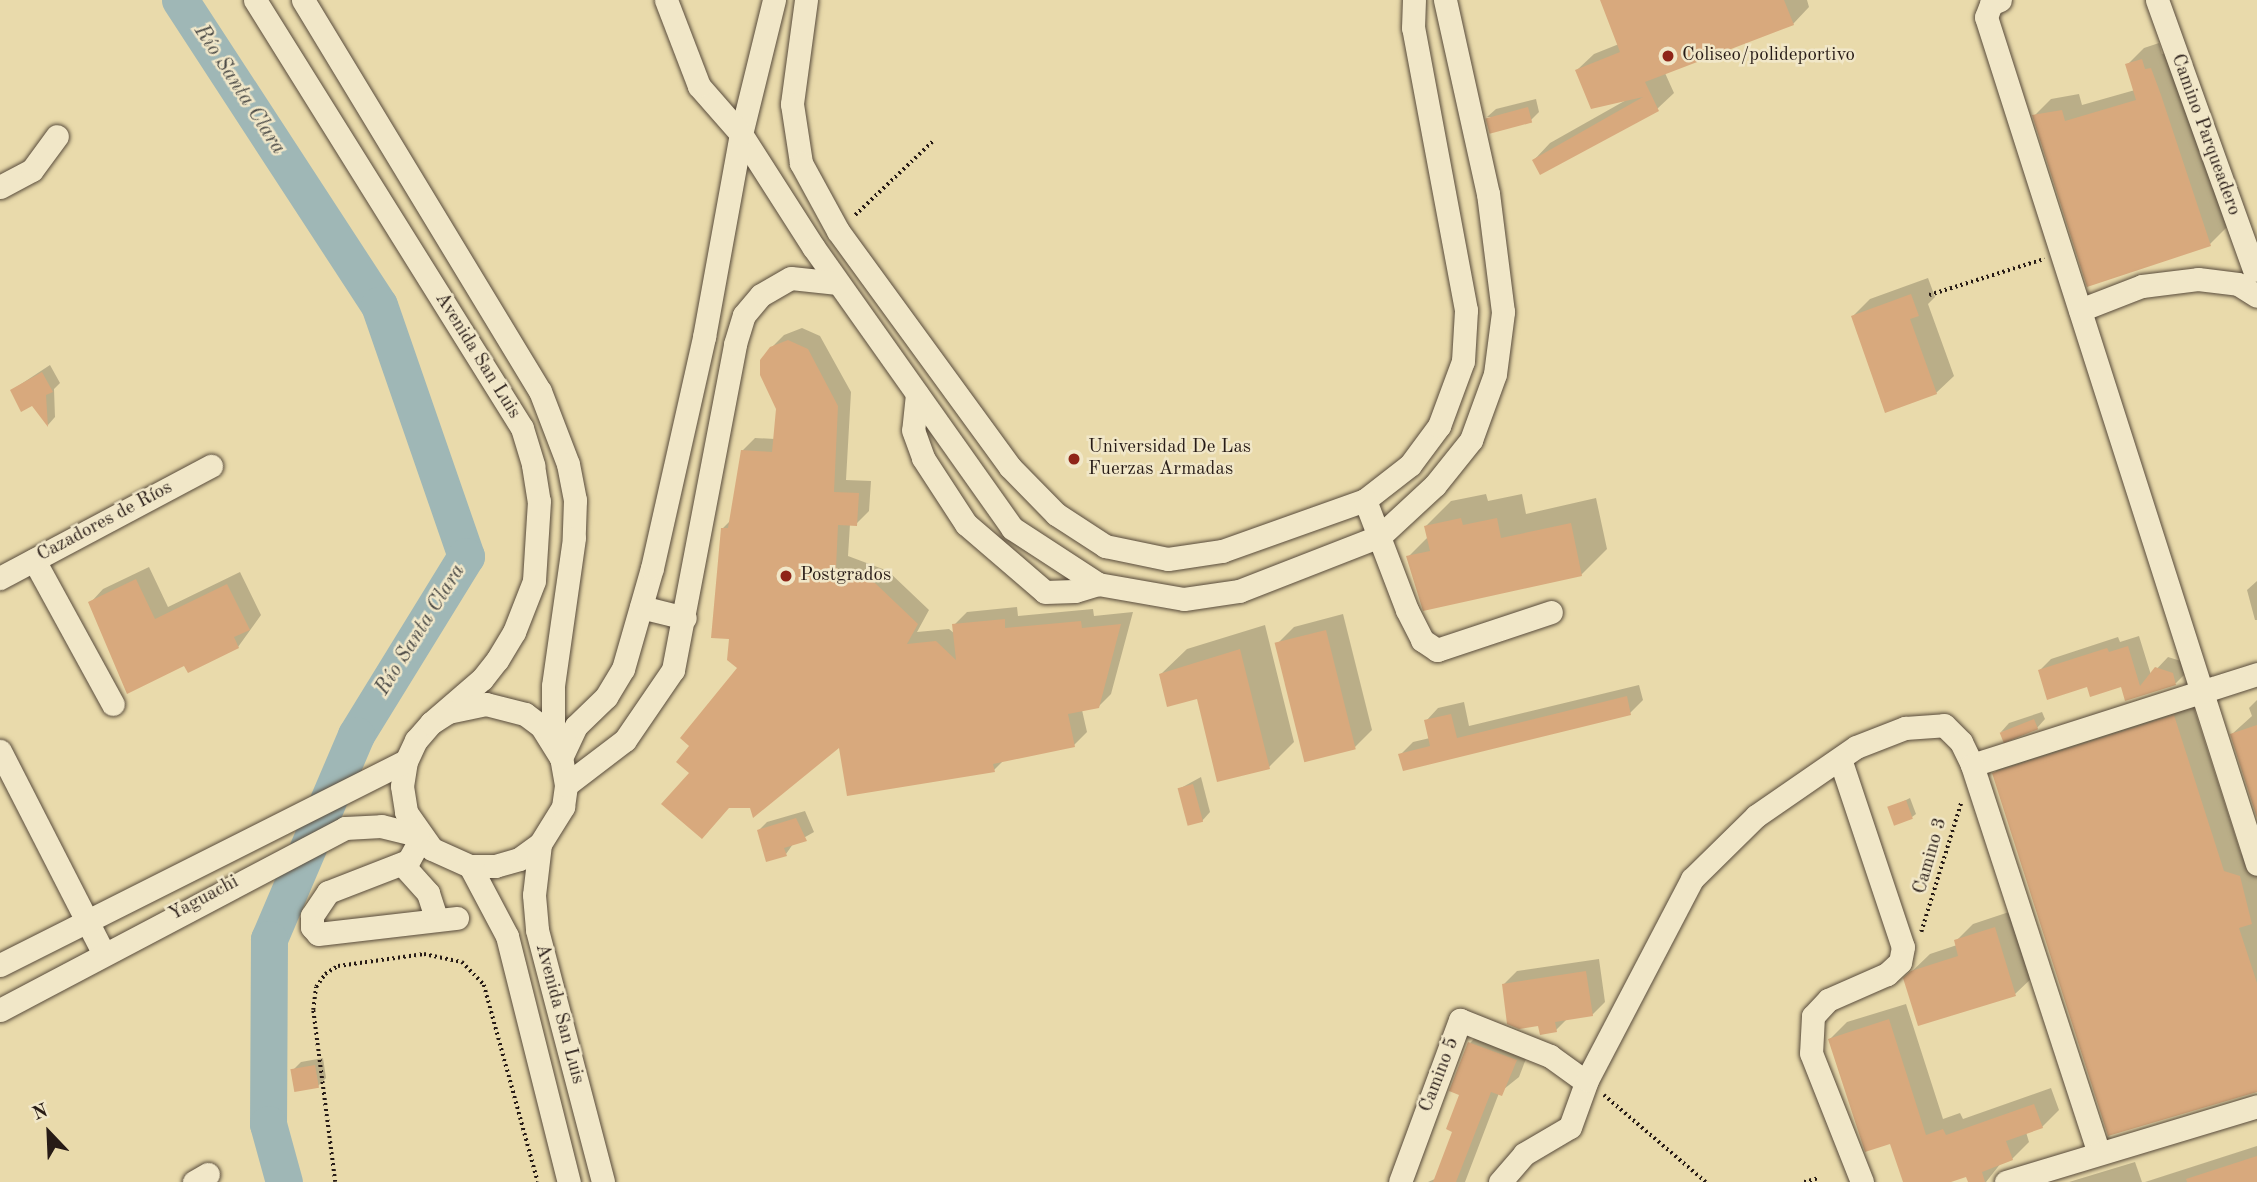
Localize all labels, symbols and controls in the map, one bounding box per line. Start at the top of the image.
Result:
water label: Río Santa Clara [188,20,290,160]
place label: Coliseo/polideportivo [1682,45,1855,67]
marker: Coliseo/polideportivo [1660,48,1676,64]
street label: Camino Parqueadero [2165,51,2245,219]
street label: Avenida San Luis [429,289,525,423]
place label: Universidad De Las Fuerzas Armadas [1088,437,1251,481]
marker: Universidad De Las Fuerzas Armadas [1066,451,1082,467]
street label: Cazadores de Ríos [34,477,176,567]
water label: Río Santa Clara [371,560,471,700]
place label: Postgrados [800,565,891,587]
marker: Postgrados [778,568,794,584]
street label: Camino 3 [1909,815,1953,897]
street label: Yaguachi [165,871,243,927]
street label: Avenida San Luis [529,941,589,1087]
street label: Camino 5 [1415,1034,1465,1116]
north arrow [14,1098,84,1168]
text: N [30,1102,51,1125]

